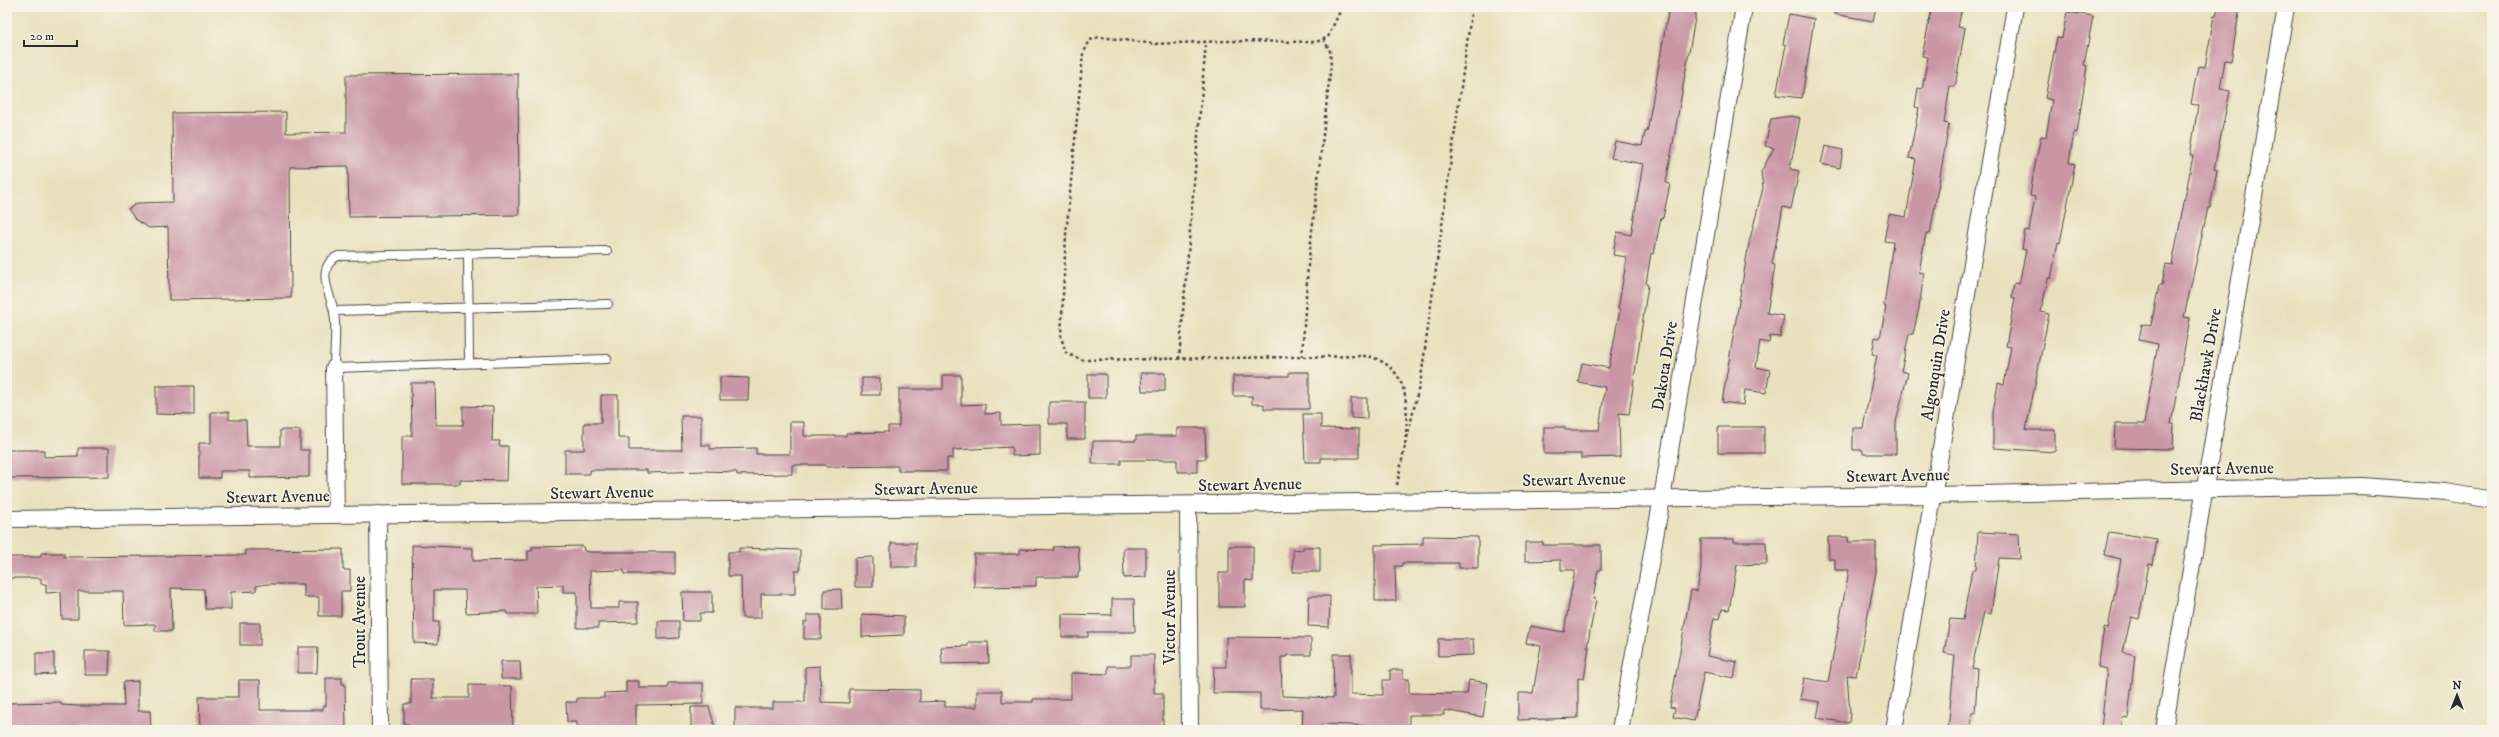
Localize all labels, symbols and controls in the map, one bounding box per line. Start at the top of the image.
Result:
scale bar [24,22,77,48]
text: 20 m [30,29,54,44]
street label: Blackhawk Drive [2185,306,2227,424]
street label: Algonquin Drive [1916,308,1956,422]
street label: Dakota Drive [1647,320,1683,412]
street label: Stewart Avenue [2170,457,2274,481]
street label: Stewart Avenue [1846,464,1950,488]
street label: Stewart Avenue [1522,468,1626,492]
street label: Stewart Avenue [1198,473,1302,497]
street label: Stewart Avenue [874,477,978,501]
street label: Stewart Avenue [550,481,654,505]
street label: Stewart Avenue [226,485,330,509]
street label: Victor Avenue [1159,570,1181,665]
street label: Trout Avenue [349,576,371,668]
north arrow [2437,675,2477,715]
text: N [2452,679,2462,693]

